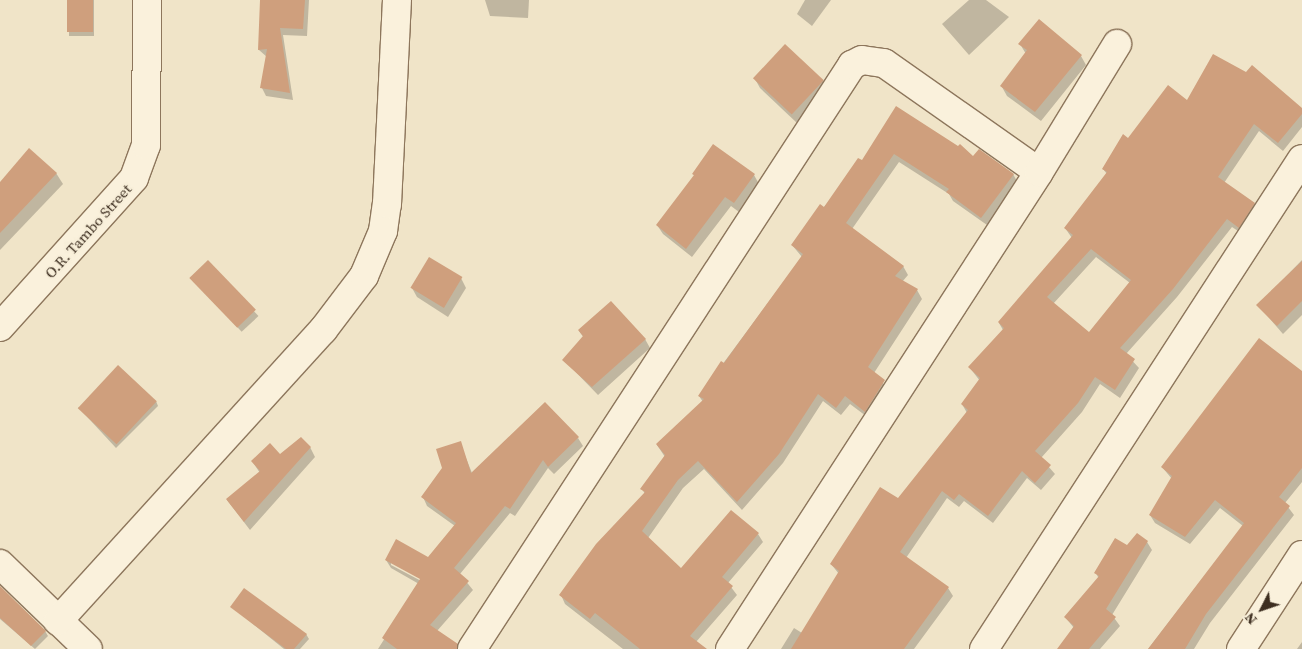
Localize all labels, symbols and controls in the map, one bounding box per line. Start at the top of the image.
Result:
street label: O.R. Tambo Street [41,180,135,282]
north arrow [1237,584,1287,634]
text: N [1240,608,1262,629]

